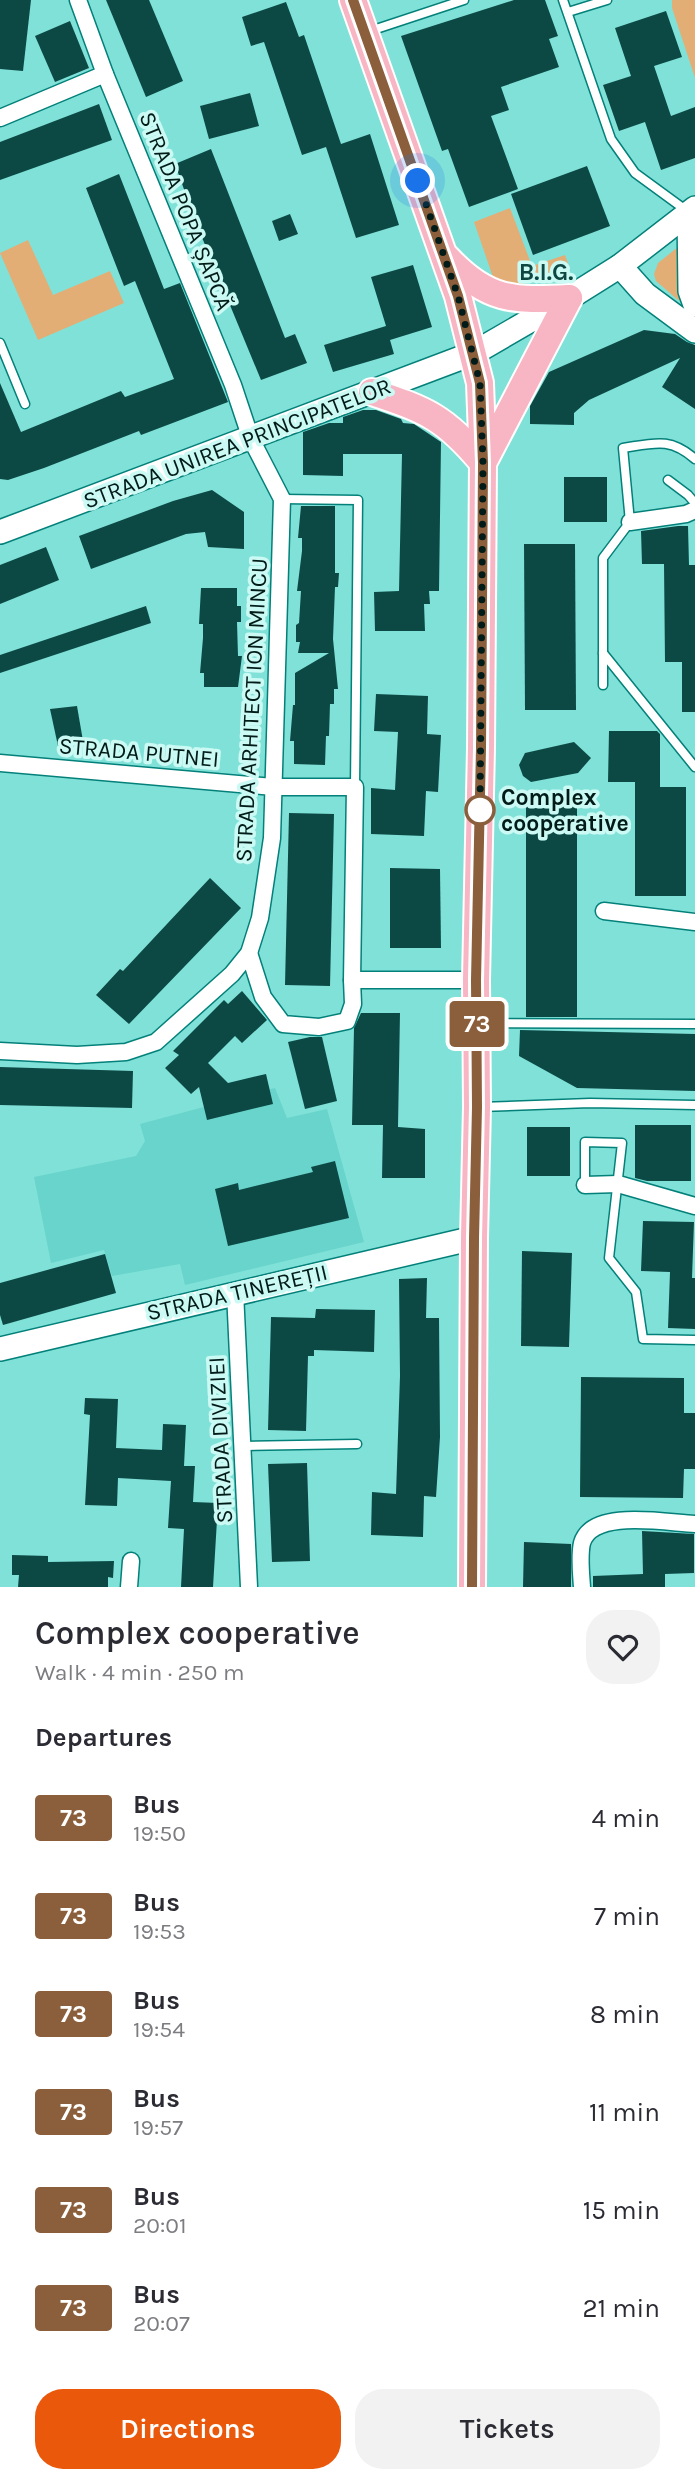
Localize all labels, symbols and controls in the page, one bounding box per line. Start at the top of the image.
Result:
street label: STRADA POPA ȘAPCĂ [133,108,238,314]
your location [400,163,435,198]
district label: B.I.G. [519,258,573,286]
street label: STRADA UNIREA PRINCIPATELOR [80,372,395,515]
street label: STRADA ARHITECT ION MINCU [230,557,273,863]
street label: STRADA PUTNEI [58,732,220,773]
place label: Complex cooperative [501,784,629,837]
marker: Complex cooperative [465,795,495,825]
line badge: 73 [446,1001,508,1047]
text: 73 [464,1010,490,1038]
street label: STRADA TINEREȚII [144,1259,330,1326]
street label: STRADA DIVIZIEI [203,1356,238,1524]
button: heart [586,1610,660,1684]
text: Complex cooperative [35,1614,360,1652]
text: Walk · 4 min · 250 m [35,1659,244,1686]
text: Departures [35,1722,172,1753]
text: Bus [133,1789,180,1820]
text: 4 min [592,1803,660,1834]
text: 73 [60,1804,87,1832]
text: 19:50 [133,1820,186,1847]
text: Bus [133,1887,180,1918]
text: 7 min [594,1901,660,1932]
text: 73 [60,1902,87,1930]
text: 19:53 [133,1918,186,1945]
text: Bus [133,1985,180,2016]
text: 8 min [590,1999,660,2030]
text: 73 [60,2000,87,2028]
text: 19:54 [133,2016,185,2043]
text: Bus [133,2083,180,2114]
text: 11 min [589,2097,660,2128]
text: 73 [60,2098,87,2126]
text: 19:57 [133,2114,183,2141]
text: Bus [133,2181,180,2212]
text: 15 min [583,2195,660,2226]
text: 73 [60,2196,87,2224]
text: 20:01 [133,2212,187,2239]
text: Bus [133,2279,180,2310]
text: 21 min [582,2293,660,2324]
text: 73 [60,2294,87,2322]
text: 20:07 [133,2310,190,2337]
button: Directions [35,2389,341,2469]
button: Tickets [355,2389,660,2469]

